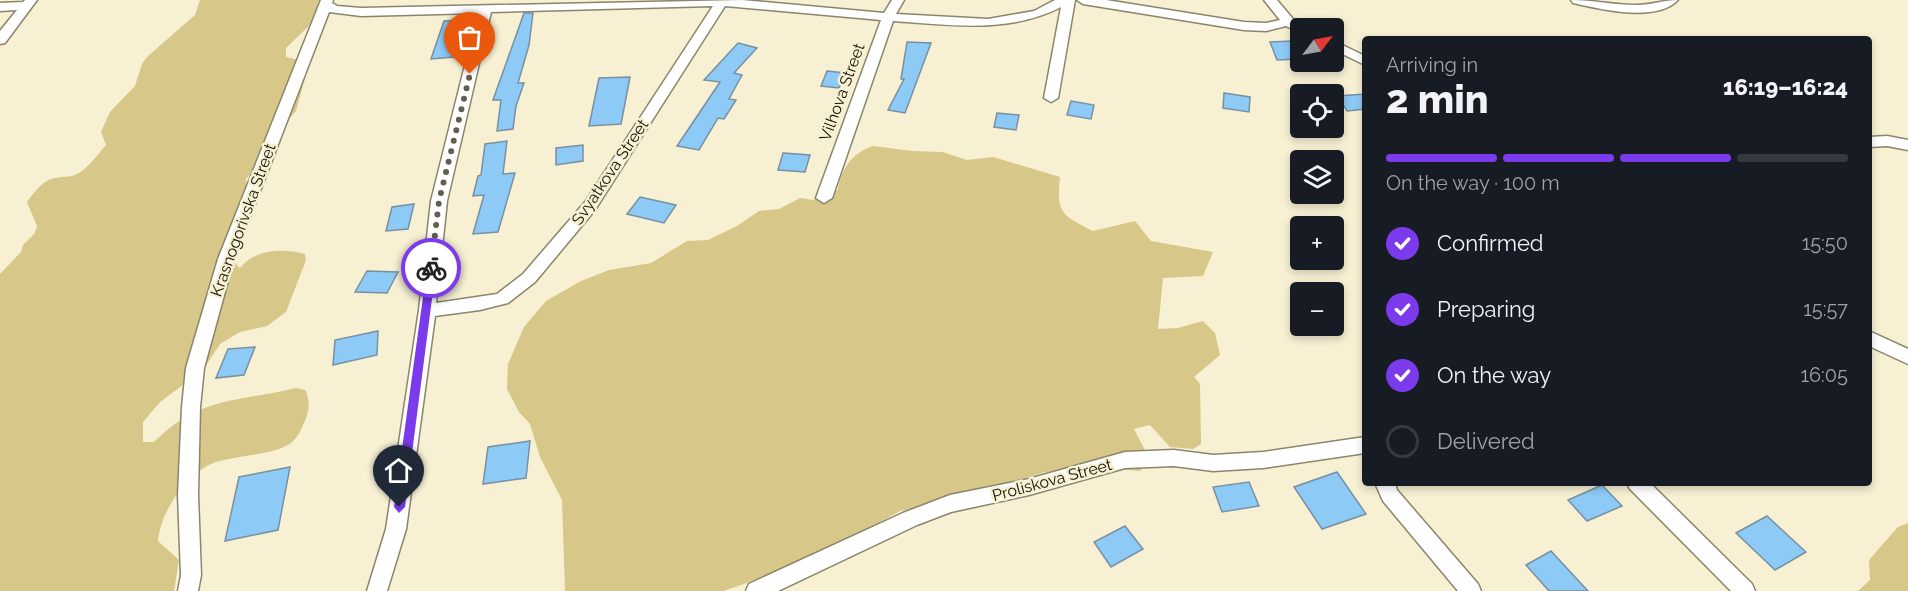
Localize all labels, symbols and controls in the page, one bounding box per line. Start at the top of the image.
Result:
pin [444,12,495,74]
north arrow [1290,18,1344,72]
map controls [1290,18,1344,336]
icon: bag [453,21,486,54]
street label: Vilhova Street [816,40,869,144]
text: Arriving in [1386,53,1478,77]
text: 16:19–16:24 [1723,74,1848,100]
text: 2 min [1386,76,1489,122]
button: locate [1290,84,1344,138]
street label: Svyatkova Street [568,115,653,228]
street label: Krasnogorivska Street [206,140,280,299]
button: layers [1290,150,1344,204]
text: On the way · 100 m [1386,171,1560,195]
button: + [1290,216,1344,270]
icon: check [1386,227,1419,260]
text: Confirmed [1437,230,1544,256]
text: 15:50 [1802,231,1848,255]
courier [401,238,461,298]
icon: bike [415,252,448,285]
button: − [1290,282,1344,336]
icon: check [1386,293,1419,326]
text: Preparing [1437,296,1535,322]
text: 15:57 [1803,297,1848,321]
icon: check [1386,359,1419,392]
text: On the way [1437,362,1551,388]
text: 16:05 [1800,363,1848,387]
text: Delivered [1437,428,1535,454]
pin [373,445,424,507]
icon: home [382,454,415,487]
street label: Proliskova Street [990,455,1115,505]

